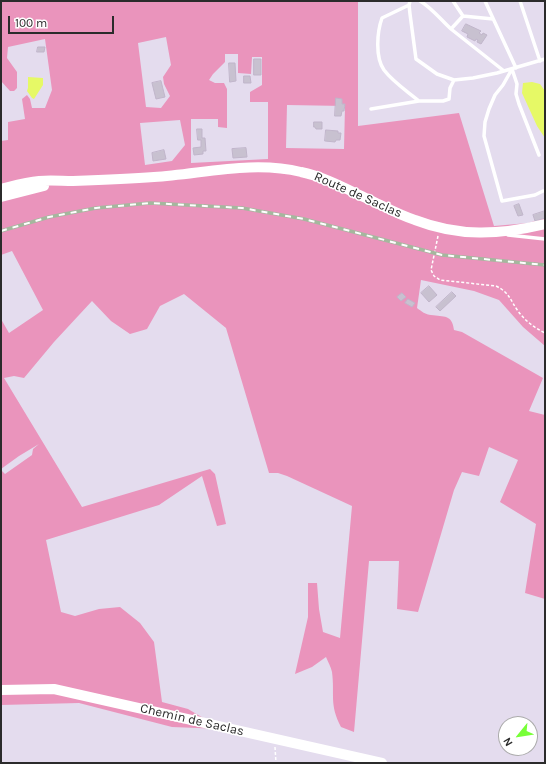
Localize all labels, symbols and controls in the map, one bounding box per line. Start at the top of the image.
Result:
scale bar [10,8,116,34]
text: 100 m [15,16,47,30]
street label: Route de Saclas [312,169,404,221]
street label: Chemin de Saclas [138,700,246,740]
north arrow [498,716,538,756]
text: N [500,735,516,748]

